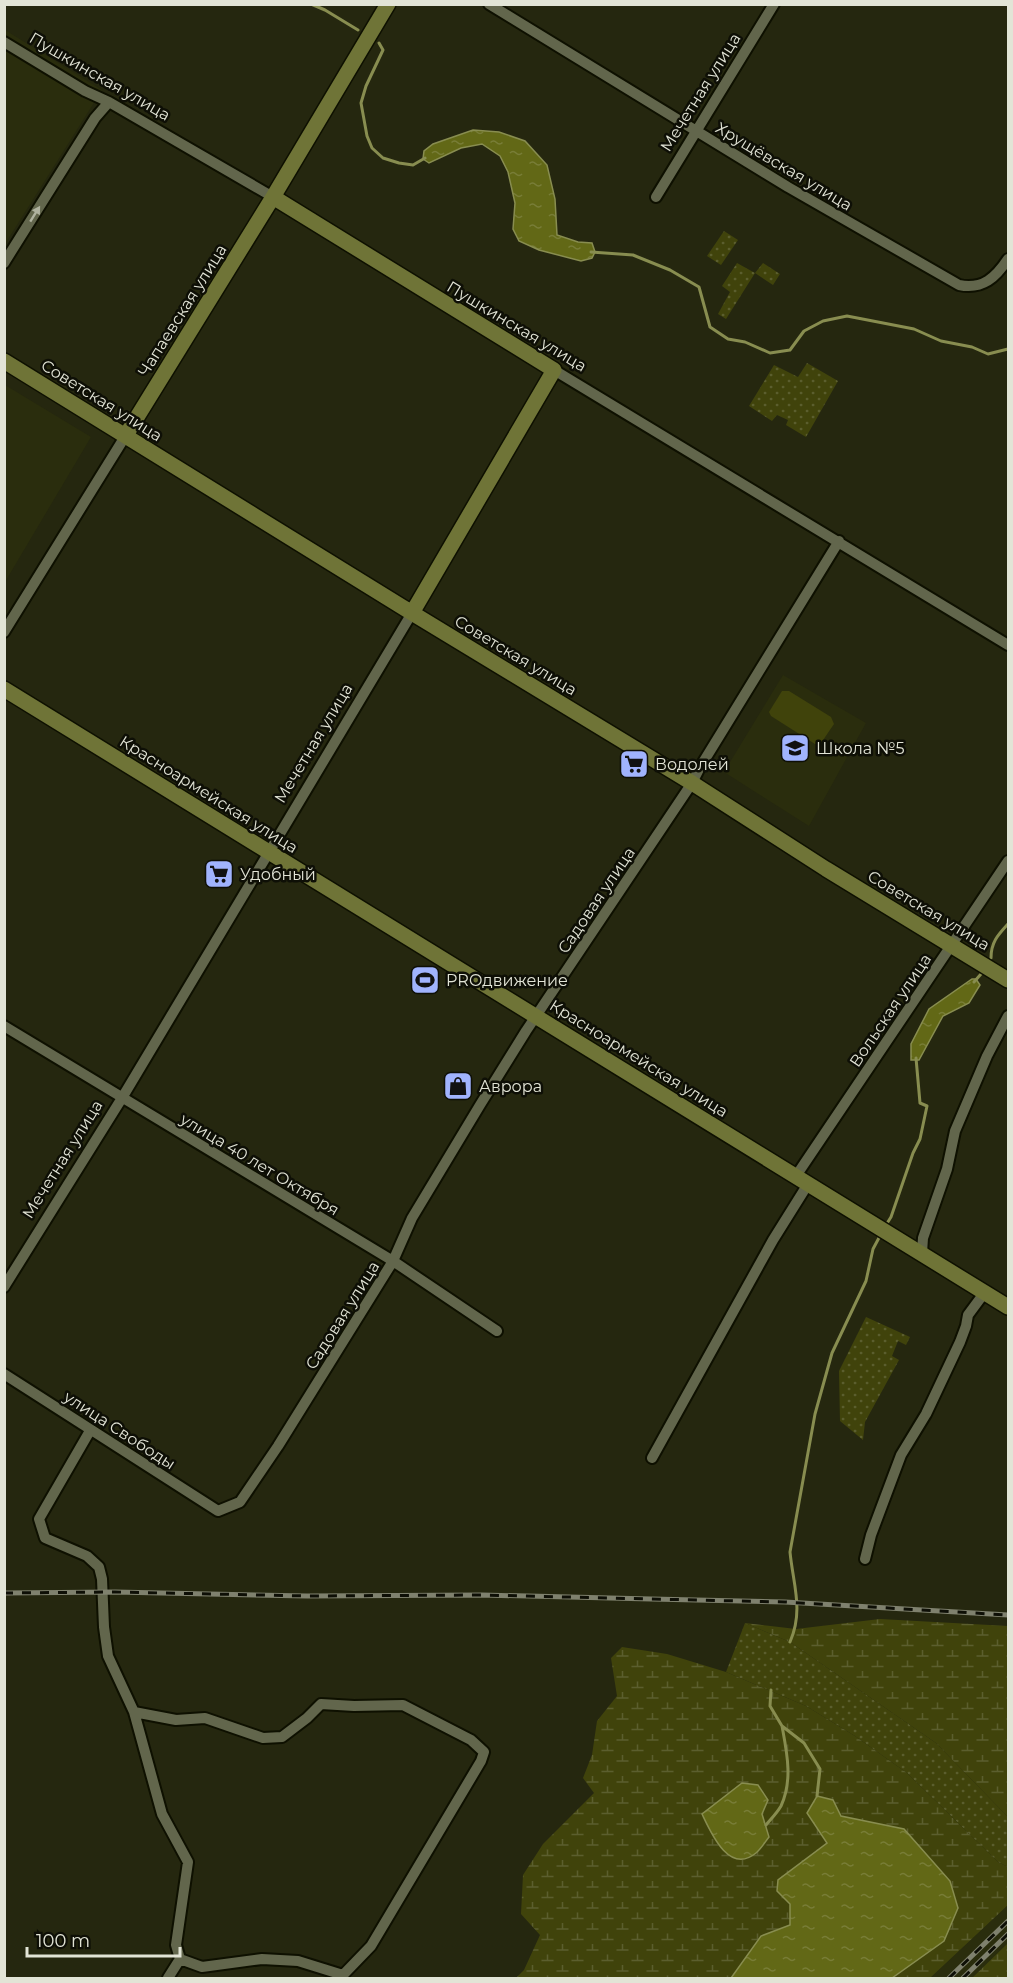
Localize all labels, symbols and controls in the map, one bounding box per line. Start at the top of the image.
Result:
street label: Пушкинская улица [26,28,174,125]
street label: Мечетная улица [656,30,745,155]
street label: Хрущёвская улица [712,118,855,215]
one-way arrow [30,205,41,222]
street label: Чапаевская улица [134,241,231,380]
street label: Пушкинская улица [444,277,590,376]
street label: Советская улица [38,356,166,445]
street label: Советская улица [451,611,580,699]
street label: Мечетная улица [270,680,357,806]
street label: Красноармейская улица [116,732,301,857]
school or university icon: Школа №5 [779,732,811,764]
place label: Школа №5 [816,739,905,758]
supermarket icon: Водолей [618,748,650,780]
place label: Водолей [655,755,729,774]
street label: Садовая улица [554,844,639,957]
supermarket icon: Удобный [203,858,235,890]
place label: Удобный [240,865,316,884]
street label: Советская улица [864,866,993,954]
street label: Вольская улица [845,950,935,1071]
sports icon: PROдвижение [409,964,441,996]
place label: PROдвижение [446,971,568,990]
street label: Красноармейская улица [546,996,731,1121]
shop icon: Аврора [442,1070,474,1102]
place label: Аврора [479,1077,542,1096]
street label: Мечетная улица [18,1097,107,1222]
street label: улица 40 лет Октября [176,1109,342,1219]
street label: Садовая улица [301,1258,383,1373]
street label: улица Свободы [60,1387,179,1474]
scale bar [27,1920,180,1958]
text: 100 m [36,1930,90,1952]

